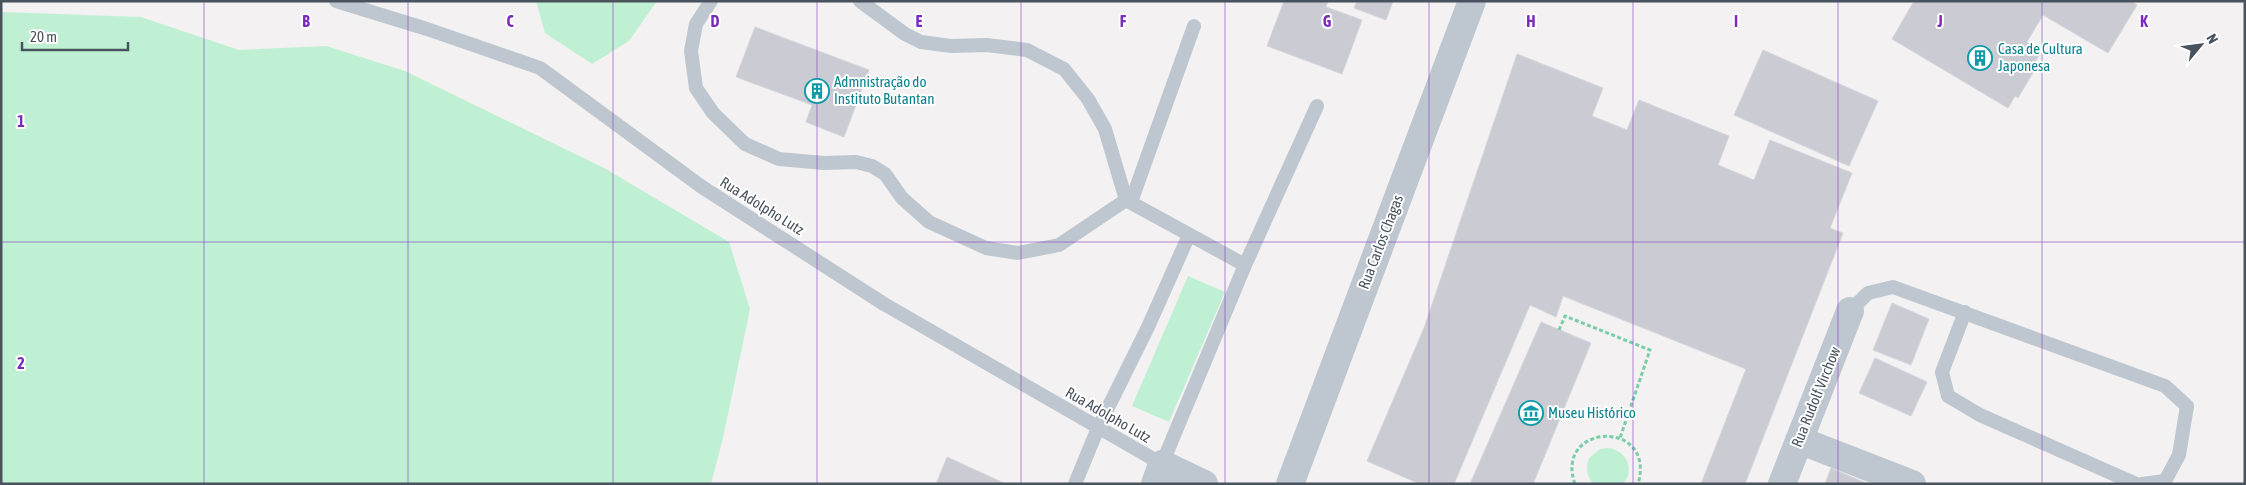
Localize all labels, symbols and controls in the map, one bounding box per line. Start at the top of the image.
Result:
text: B [302,12,310,30]
text: C [506,12,514,30]
text: D [711,12,720,30]
text: E [916,12,923,30]
text: F [1120,12,1127,30]
text: G [1323,12,1332,30]
text: H [1526,12,1536,30]
text: I [1734,12,1738,30]
text: J [1936,12,1943,30]
text: K [2140,12,2148,30]
scale bar [22,20,129,52]
north arrow [2176,20,2226,70]
text: 20 m [30,28,57,45]
text: N [2203,31,2221,46]
place label: Casa de Cultura Japonesa [1998,40,2083,74]
building icon: Casa de Cultura Japonesa [1967,45,1993,71]
place label: Admnistração do Instituto Butantan [834,73,935,107]
building icon: Admnistração do Instituto Butantan [804,78,830,104]
text: 1 [17,112,25,130]
street label: Rua Adolpho Lutz [717,173,808,238]
street label: Rua Carlos Chagas [1355,192,1406,291]
street label: Rua Rudolf Virchow [1788,344,1843,449]
text: 2 [17,354,25,372]
street label: Rua Adolpho Lutz [1063,383,1154,446]
museum icon: Museu Histórico [1518,400,1544,426]
place label: Museu Histórico [1548,404,1636,421]

